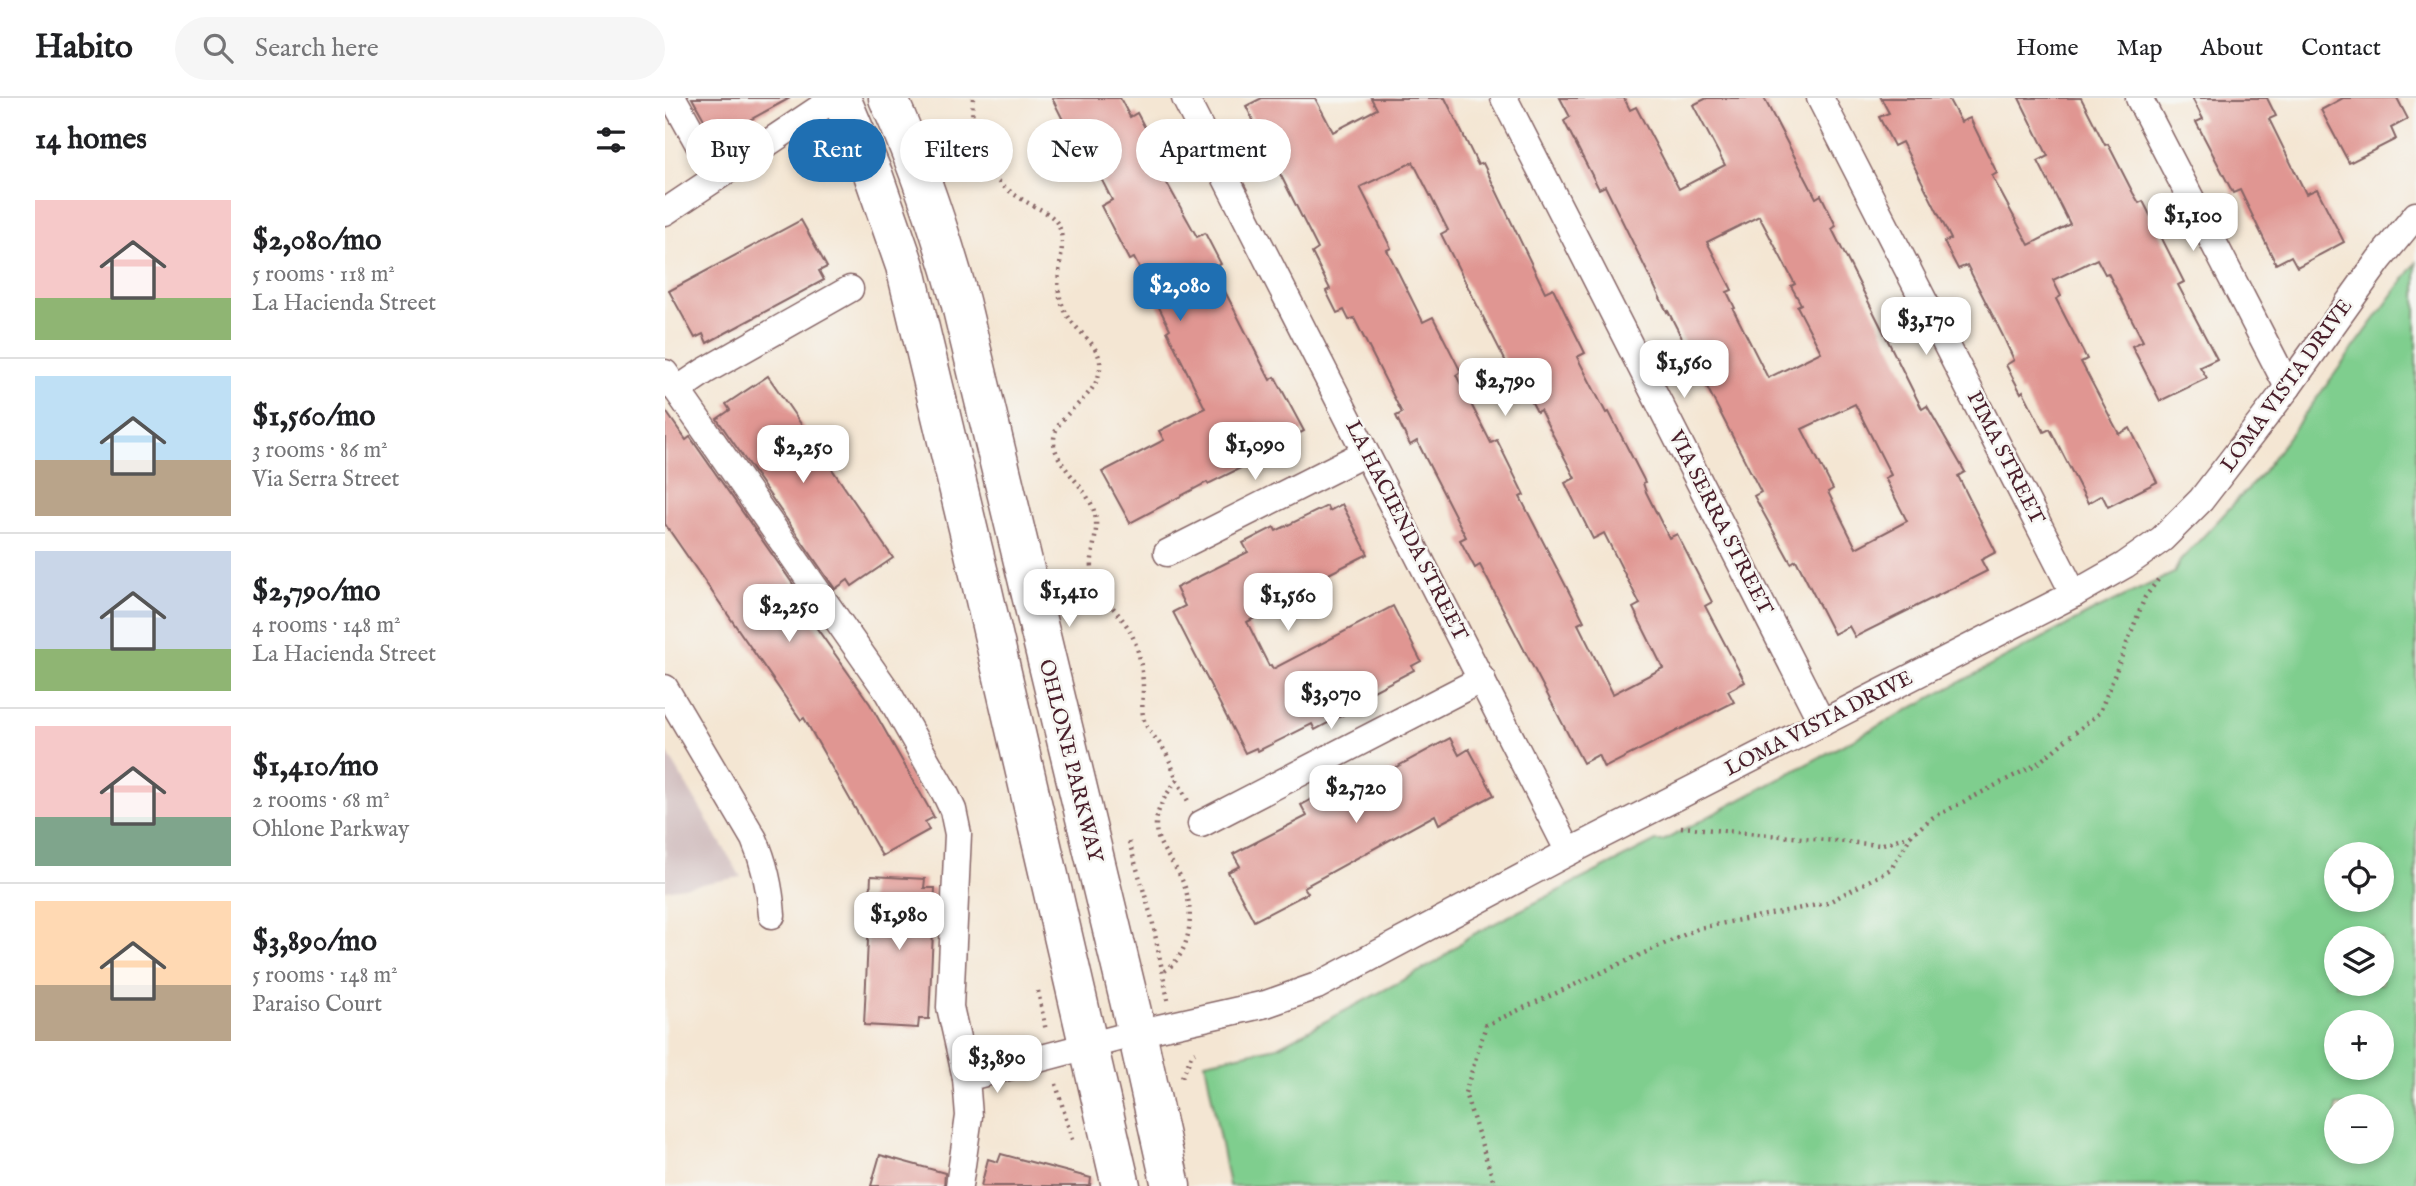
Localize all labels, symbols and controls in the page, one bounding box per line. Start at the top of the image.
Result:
search box [175,17,665,80]
text: Habito [35,27,133,69]
icon: search [199,29,237,67]
text: Search here [255,32,379,65]
text: Home [2016,33,2079,64]
text: Map [2117,33,2163,64]
text: About [2201,33,2263,64]
text: Contact [2301,33,2381,64]
chip: Buy [686,119,774,182]
chip: Rent [788,119,886,182]
chip: Filters [900,119,1013,182]
chip: New [1027,119,1122,182]
chip: Apartment [1136,119,1291,182]
text: 14 homes [35,121,147,159]
icon: filters [592,121,630,159]
pin: $1,100 [2136,194,2250,253]
text: $1,100 [2164,201,2222,230]
text: $2,080/mo [252,222,381,260]
icon: home [91,228,175,312]
text: 5 rooms · 118 m² [252,260,395,289]
pin: $2,080 [1123,264,1237,323]
text: $2,080 [1149,271,1211,300]
text: La Hacienda Street [252,289,436,318]
street label: LOMA VISTA DRIVE [2215,294,2359,478]
pin: $3,170 [1869,298,1983,357]
text: $3,170 [1897,305,1955,334]
pin: $1,560 [1627,341,1741,400]
text: $1,560 [1656,348,1712,377]
pin: $2,790 [1448,358,1562,418]
text: $2,790 [1475,366,1535,395]
street label: PIMA STREET [1960,387,2050,530]
text: $1,560/mo [252,398,375,436]
icon: home [91,404,175,488]
street label: LA HACIENDA STREET [1339,416,1474,646]
pin: $1,090 [1198,422,1312,482]
street label: VIA SERRA STREET [1661,425,1779,621]
pin: $2,250 [746,426,860,485]
text: $1,090 [1225,430,1285,459]
text: $2,250 [773,433,833,462]
text: 3 rooms · 86 m² [252,436,388,465]
text: Via Serra Street [252,465,400,494]
pin: $1,410 [1012,570,1126,629]
text: $2,790/mo [252,573,380,611]
pin: $1,560 [1231,574,1345,633]
text: $1,410 [1039,577,1099,606]
icon: home [91,579,175,663]
text: $1,560 [1260,581,1316,610]
pin: $2,250 [732,584,846,644]
text: $2,250 [759,592,819,621]
text: 4 rooms · 148 m² [252,611,401,640]
text: La Hacienda Street [252,640,436,669]
street label: OHLONE PARKWAY [1032,657,1109,867]
street label: LOMA VISTA DRIVE [1720,665,1918,783]
pin: $3,070 [1274,672,1388,731]
text: $3,070 [1301,679,1361,708]
text: $1,410/mo [252,748,378,786]
icon: home [91,754,175,838]
pin: $2,720 [1299,766,1413,825]
text: $2,720 [1325,773,1387,802]
text: 2 rooms · 68 m² [252,786,390,815]
text: Ohlone Parkway [252,815,409,844]
map controls [2324,842,2394,1164]
button: locate [2324,842,2394,912]
pin: $1,980 [842,892,956,952]
text: $1,980 [870,900,928,929]
text: $3,890/mo [252,923,377,961]
button: layers [2324,926,2394,996]
icon: home [91,929,175,1013]
text: 5 rooms · 148 m² [252,961,398,990]
text: Paraiso Court [252,990,382,1019]
button: + [2324,1010,2394,1080]
pin: $3,890 [940,1035,1054,1095]
text: $3,890 [968,1043,1026,1072]
button: − [2324,1094,2394,1164]

